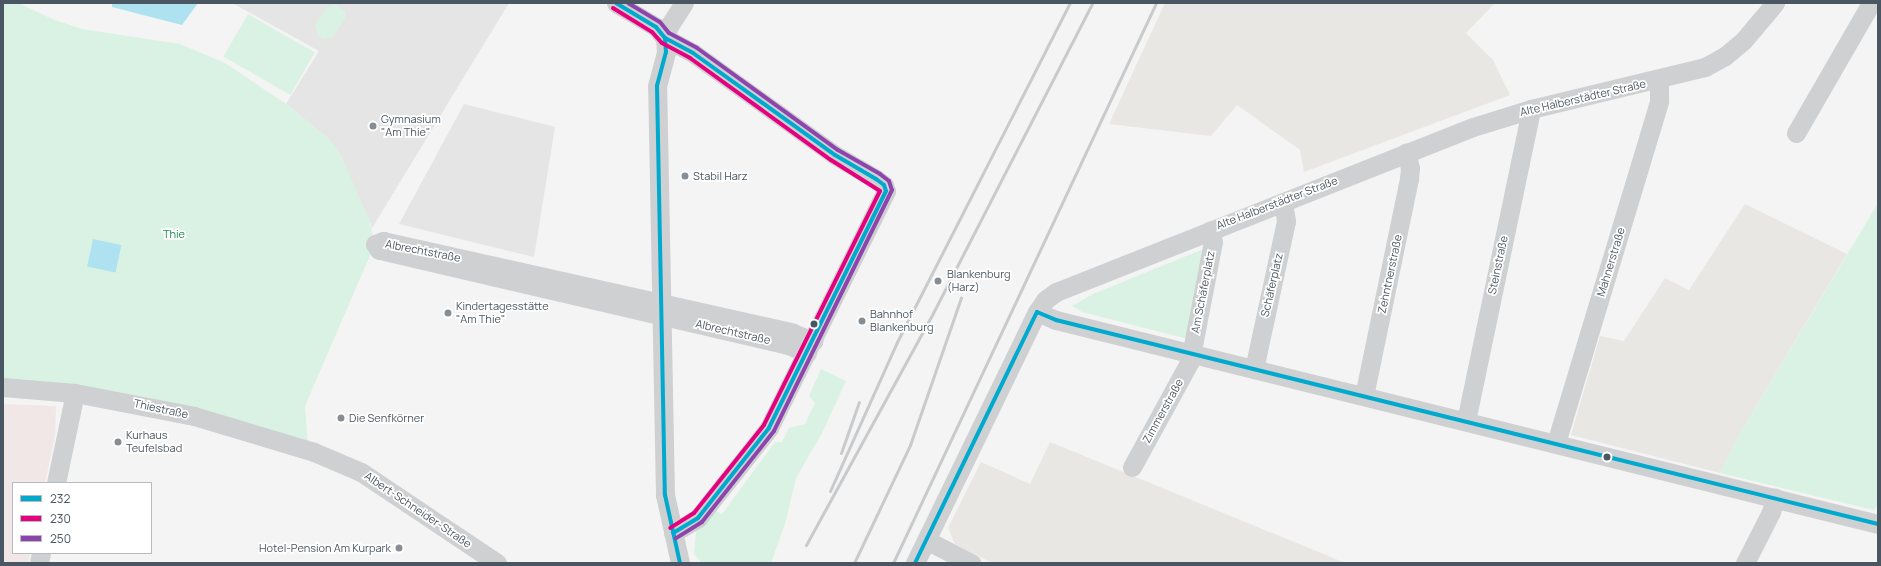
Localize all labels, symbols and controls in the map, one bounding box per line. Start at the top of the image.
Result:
street label: Alte Halberstädter Straße [1519,77,1647,119]
place label: Gymnasium "Am Thie" [381,113,441,139]
marker: Gymnasium "Am Thie" [368,121,378,131]
place label: Stabil Harz [693,169,748,183]
marker: Stabil Harz [680,171,690,181]
street label: Alte Halberstädter Straße [1214,174,1340,232]
street label: Mahnerstraße [1594,226,1628,298]
park label: Thie [163,227,185,241]
street label: Zehntnerstraße [1375,233,1405,315]
street label: Steinstraße [1485,235,1511,295]
street label: Albrechtstraße [384,237,462,265]
street label: Am Schäferplatz [1189,250,1217,334]
street label: Schäferplatz [1258,252,1286,318]
place label: Blankenburg (Harz) [947,268,1010,294]
marker: Blankenburg (Harz) [932,275,944,287]
place label: Kindertagesstätte "Am Thie" [456,300,549,326]
marker: Kindertagesstätte "Am Thie" [443,308,453,318]
place label: Bahnhof Blankenburg [870,308,933,334]
marker: Bahnhof Blankenburg [857,316,867,326]
street label: Albrechtstraße [694,317,772,347]
unlabelled marker [809,319,819,329]
street label: Zimmerstraße [1140,377,1186,445]
street label: Thiestraße [133,397,189,421]
place label: Die Senfkörner [349,411,424,425]
marker: Die Senfkörner [336,413,346,423]
place label: Kurhaus Teufelsbad [126,429,182,455]
marker: Kurhaus Teufelsbad [113,437,123,447]
unlabelled marker [1602,452,1612,462]
street label: Albert-Schneider-Straße [362,469,474,551]
legend [12,482,152,554]
text: 232 [50,490,70,507]
text: 230 [50,510,71,527]
text: 250 [50,530,71,547]
place label: Hotel-Pension Am Kurpark [259,541,391,555]
marker: Hotel-Pension Am Kurpark [394,543,404,553]

